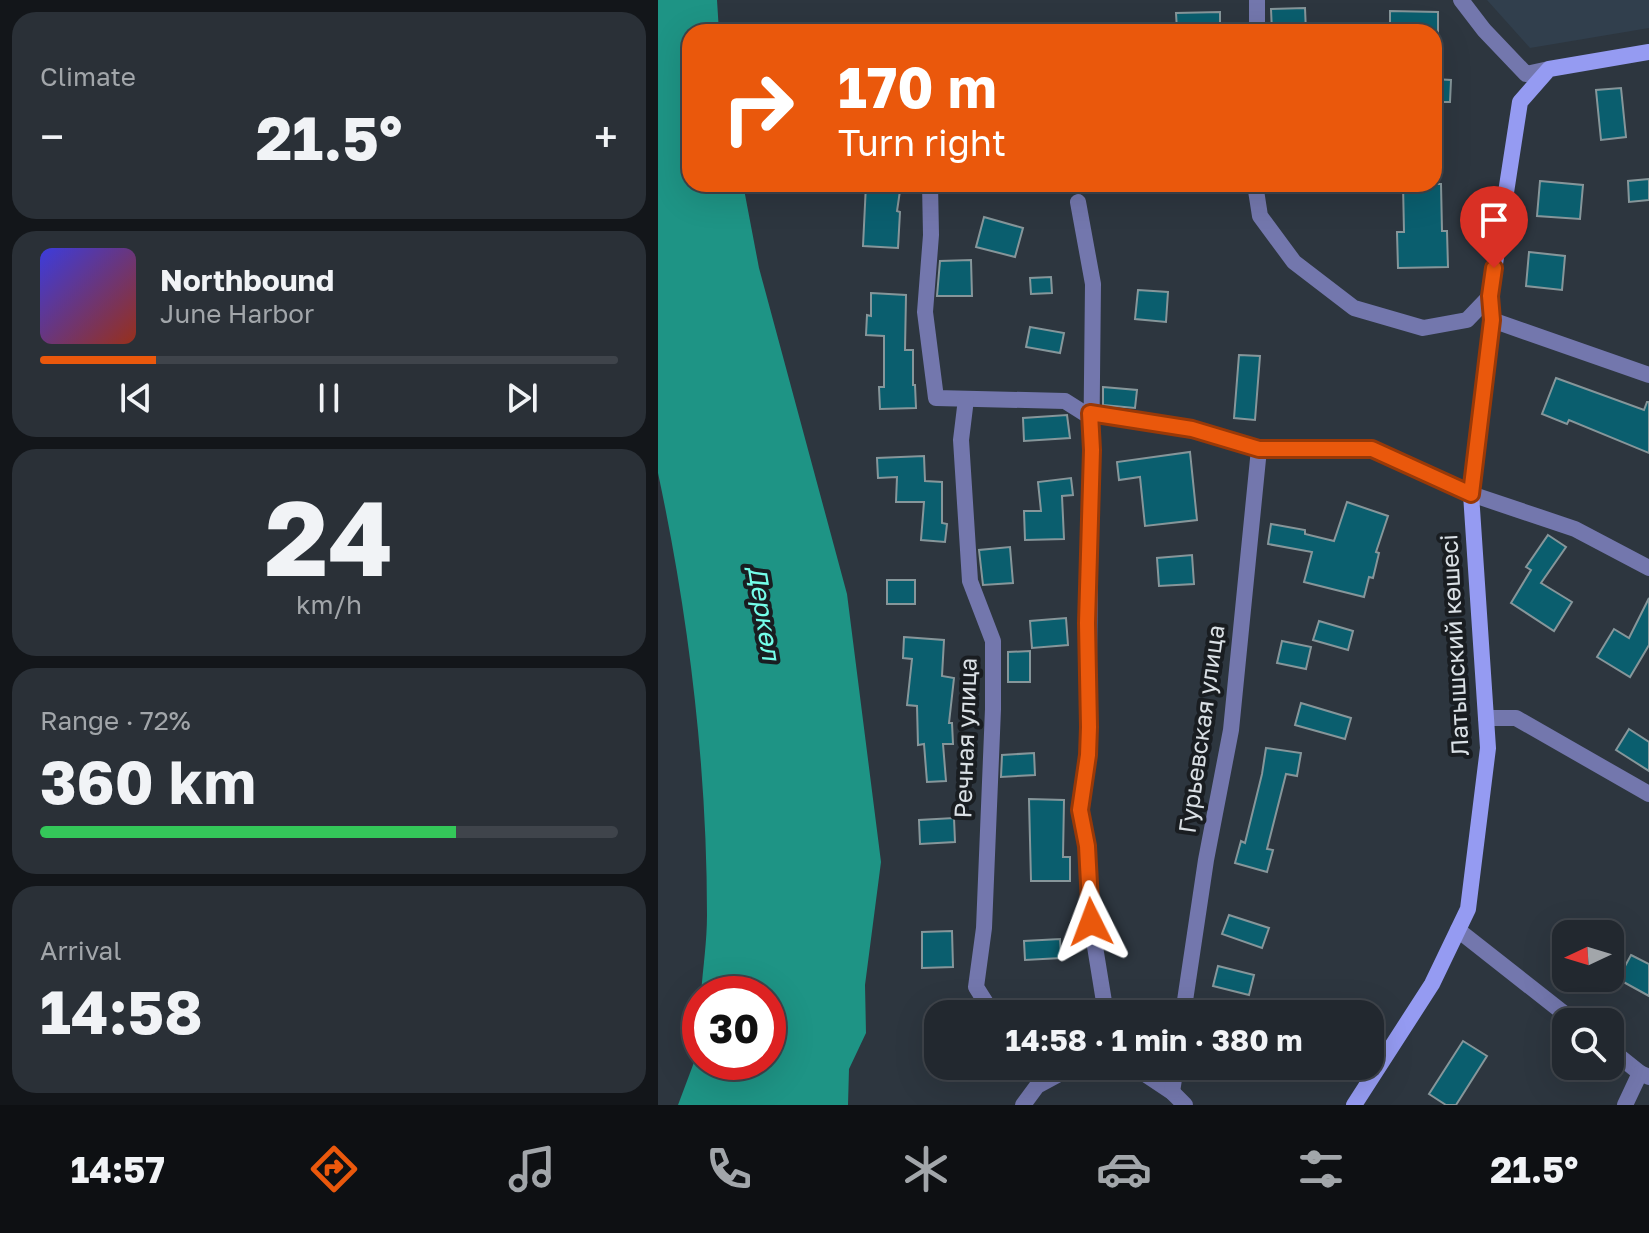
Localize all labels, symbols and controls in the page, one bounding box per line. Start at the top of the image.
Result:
text: 170 m [838,53,997,120]
icon: right [706,56,810,160]
text: Climate [40,61,136,92]
text: 21.5° [256,101,402,173]
text: − [40,110,64,163]
text: + [594,110,618,163]
text: Turn right [838,121,1006,164]
pin [1460,186,1528,268]
icon: arrive [1472,198,1516,242]
text: Northbound [160,262,334,298]
text: June Harbor [160,298,314,329]
icon: previous [114,376,158,420]
icon: pause [307,376,351,420]
icon: next [500,376,544,420]
text: 24 [265,474,393,599]
street label: Латышский көшесі [1433,533,1474,757]
water label: Деркөл [742,563,787,664]
text: km/h [296,589,362,620]
street label: Гурьевская улица [1172,623,1230,835]
street label: Речная улица [947,657,982,819]
text: Range · 72% [40,705,191,736]
text: 360 km [40,745,256,817]
position arrow [1049,880,1133,964]
north arrow [1552,920,1624,992]
map controls [1552,920,1624,1080]
text: Arrival [40,935,121,966]
text: 14:58 [40,975,203,1047]
speed limit sign: 30 [682,976,786,1080]
button: search [1552,1008,1624,1080]
text: 14:58 · 1 min · 380 m [1006,1022,1302,1058]
icon: directions [306,1141,362,1197]
icon: music [504,1141,560,1197]
icon: phone [701,1141,757,1197]
icon: climate [898,1141,954,1197]
icon: car [1096,1141,1152,1197]
icon: filters [1293,1141,1349,1197]
text: 14:57 [71,1148,165,1191]
text: 21.5° [1490,1148,1578,1191]

